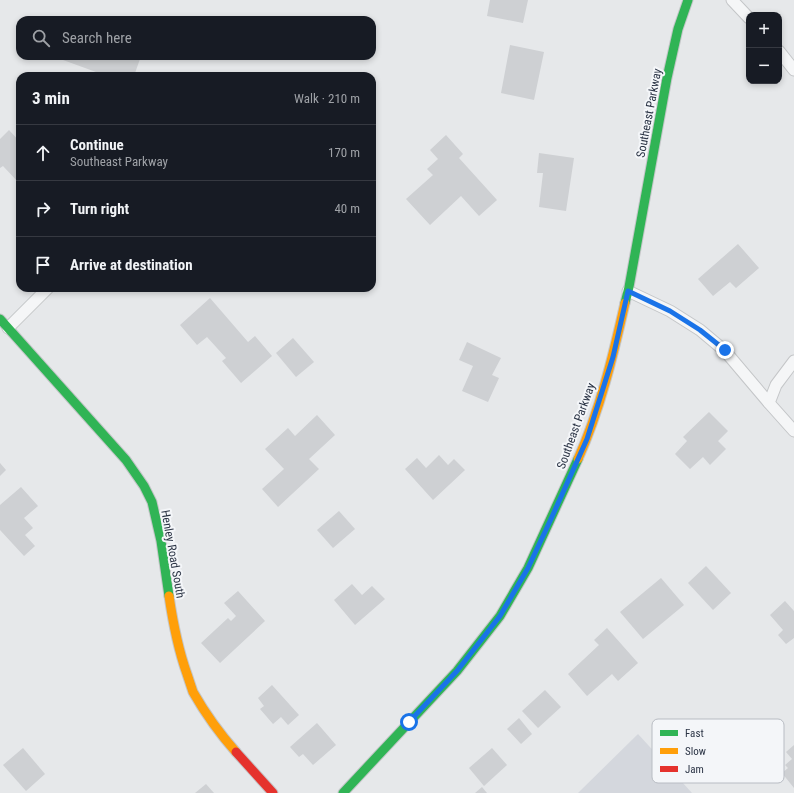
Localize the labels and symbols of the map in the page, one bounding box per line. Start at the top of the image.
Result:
street label: Southeast Parkway [634,67,664,159]
route end [716,341,734,359]
street label: Southeast Parkway [554,381,598,471]
street label: Henley Road South [158,509,188,599]
route start [400,713,418,731]
legend [652,719,784,783]
text: Fast [685,727,704,740]
text: Slow [685,745,706,758]
text: Jam [685,763,704,776]

